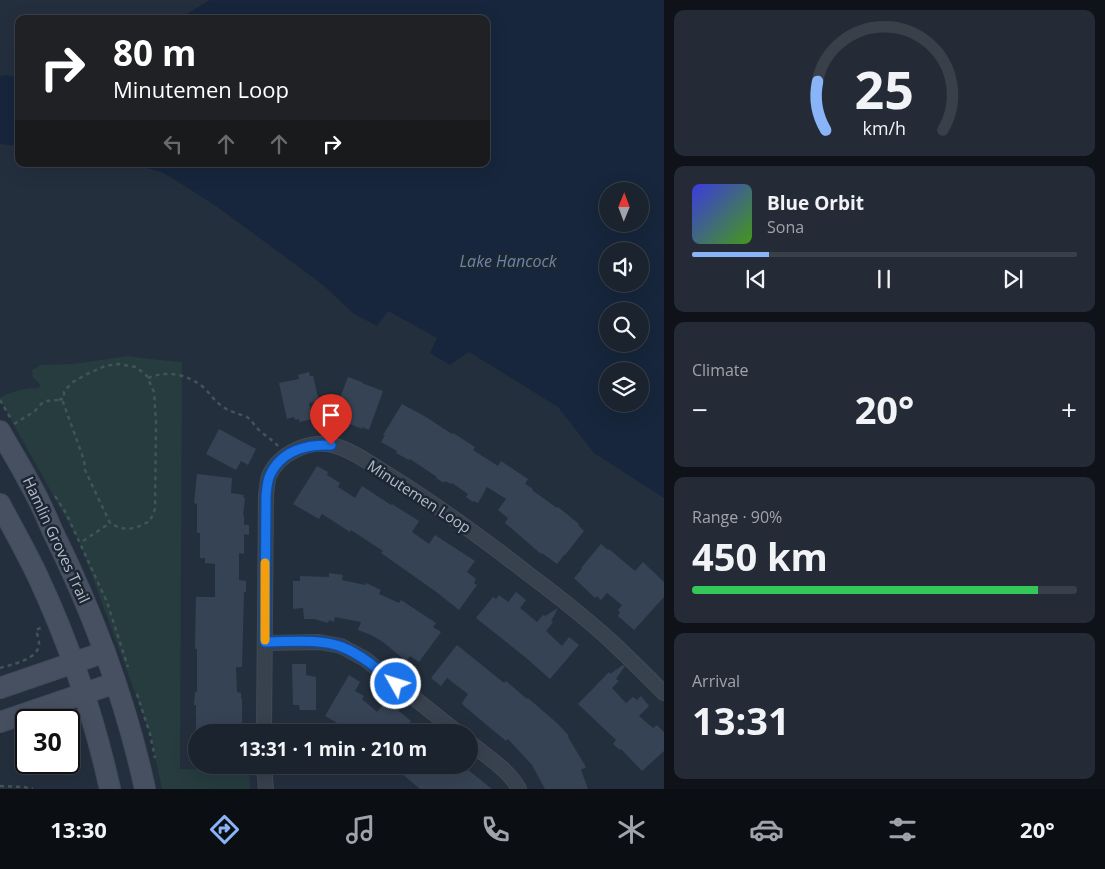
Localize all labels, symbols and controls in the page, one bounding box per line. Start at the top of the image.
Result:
text: 80 m [113,29,196,76]
icon: right [30,35,95,100]
text: 25 [855,53,914,124]
text: Minutemen Loop [113,74,289,104]
text: km/h [863,116,906,140]
icon: left [159,130,187,158]
icon: ahead [212,130,240,158]
icon: ahead [265,130,293,158]
icon: right [318,130,346,158]
north arrow [599,182,649,232]
map controls [599,182,649,412]
text: Blue Orbit [767,190,864,216]
text: Sona [767,216,804,238]
button: sound [599,242,649,292]
water label: Lake Hancock [459,250,558,272]
icon: previous [742,265,770,293]
icon: pause [870,265,898,293]
icon: next [999,265,1027,293]
button: search [599,302,649,352]
text: Climate [692,359,749,381]
button: layers [599,362,649,412]
text: 20° [855,383,914,435]
text: − [692,390,708,428]
text: + [1061,390,1077,428]
pin [310,394,352,445]
icon: arrive [317,401,345,429]
street label: Minutemen Loop [364,455,475,537]
street label: Hamlin Groves Trail [19,473,95,606]
text: Range · 90% [692,506,782,528]
text: 450 km [692,530,828,582]
position arrow [369,657,421,709]
text: Arrival [692,670,740,692]
text: 13:31 [692,694,790,746]
speed limit sign: 30 [15,709,80,774]
text: 13:31 · 1 min · 210 m [239,736,427,762]
icon: directions [207,812,242,847]
icon: music [343,812,378,847]
icon: phone [478,812,513,847]
icon: climate [614,812,649,847]
icon: car [749,812,784,847]
icon: filters [885,812,920,847]
text: 13:30 [50,814,107,844]
text: 20° [1020,814,1055,844]

